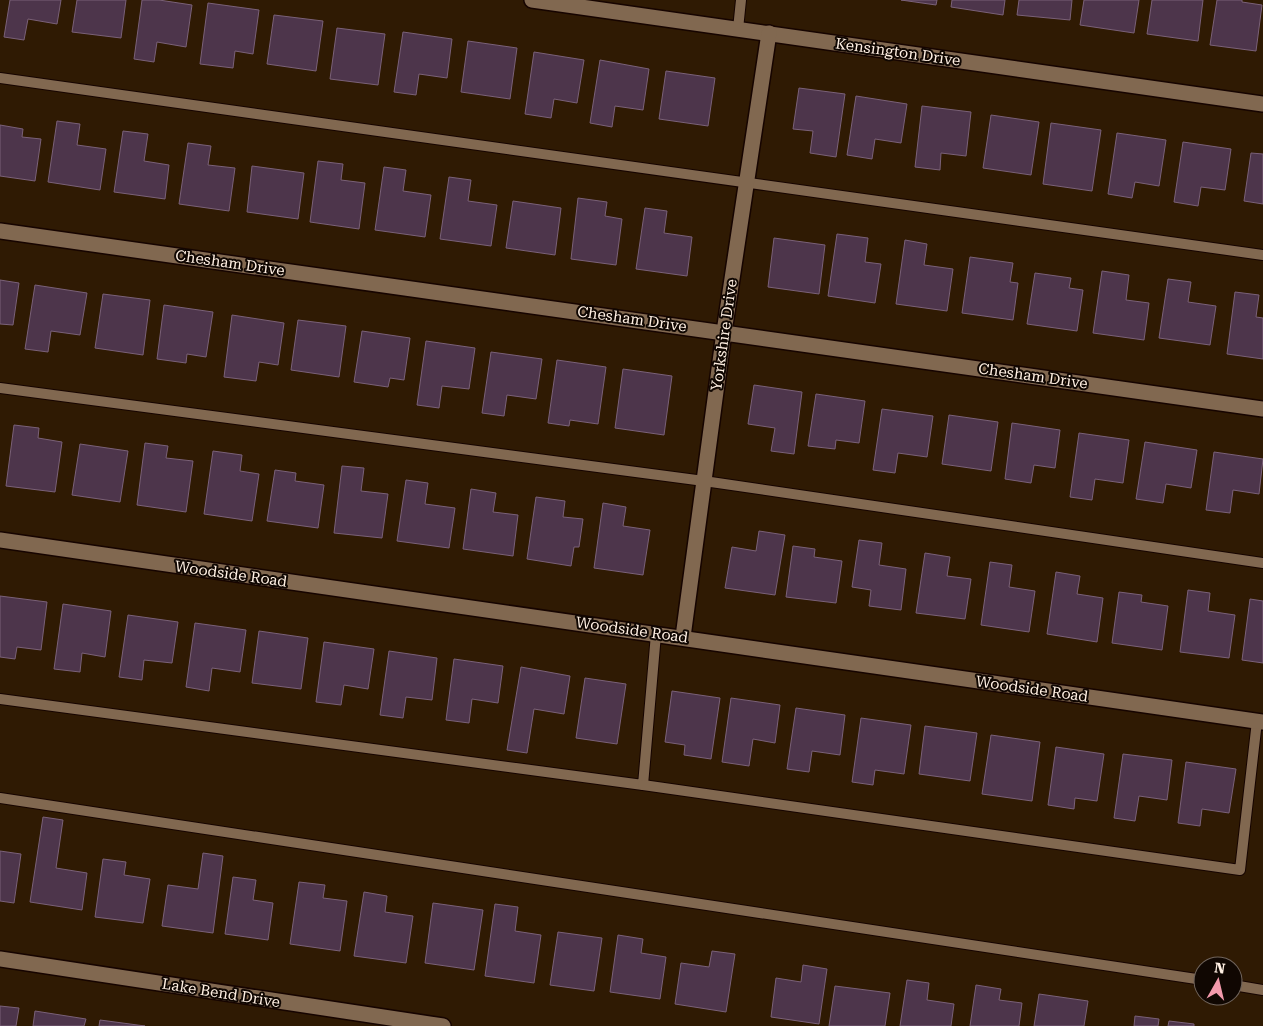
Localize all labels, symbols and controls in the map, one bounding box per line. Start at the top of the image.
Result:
street label: Kensington Drive [834,34,962,70]
street label: Chesham Drive [174,246,286,280]
street label: Yorkshire Drive [707,278,741,392]
street label: Chesham Drive [576,302,688,336]
street label: Chesham Drive [977,359,1089,393]
street label: Woodside Road [174,557,289,591]
street label: Woodside Road [575,613,690,647]
street label: Woodside Road [975,672,1090,706]
north arrow [1193,956,1243,1006]
text: N [1213,959,1226,977]
street label: Lake Bend Drive [161,975,281,1011]

